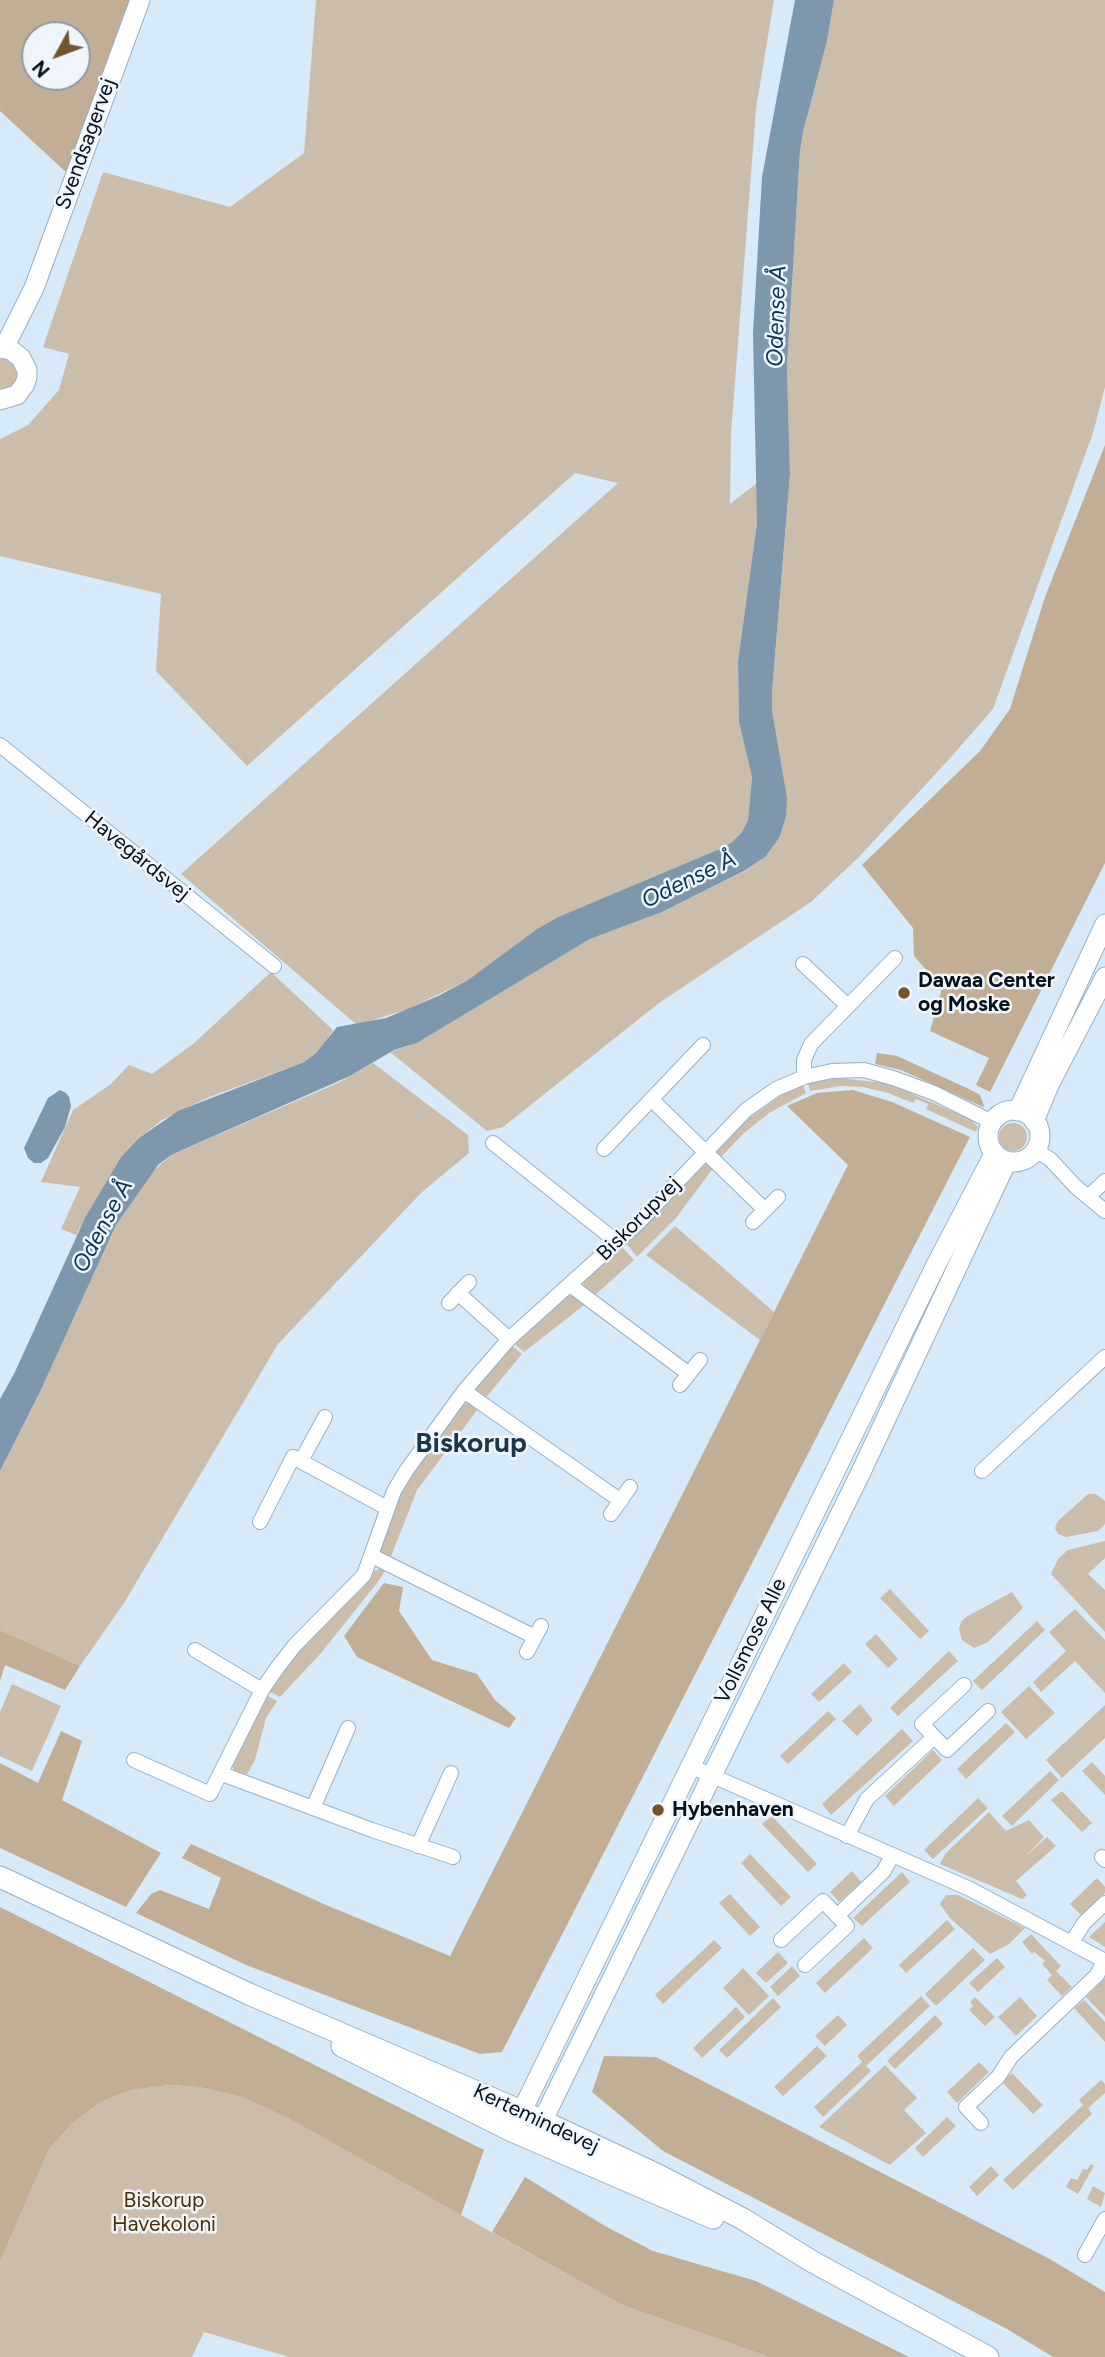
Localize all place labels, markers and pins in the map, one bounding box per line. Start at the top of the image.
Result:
place label: Dawaa Center og Moske [918,968,1055,1018]
marker: Dawaa Center og Moske [896,985,912,1001]
place label: Hybenhaven [672,1797,794,1823]
marker: Hybenhaven [650,1802,666,1818]

